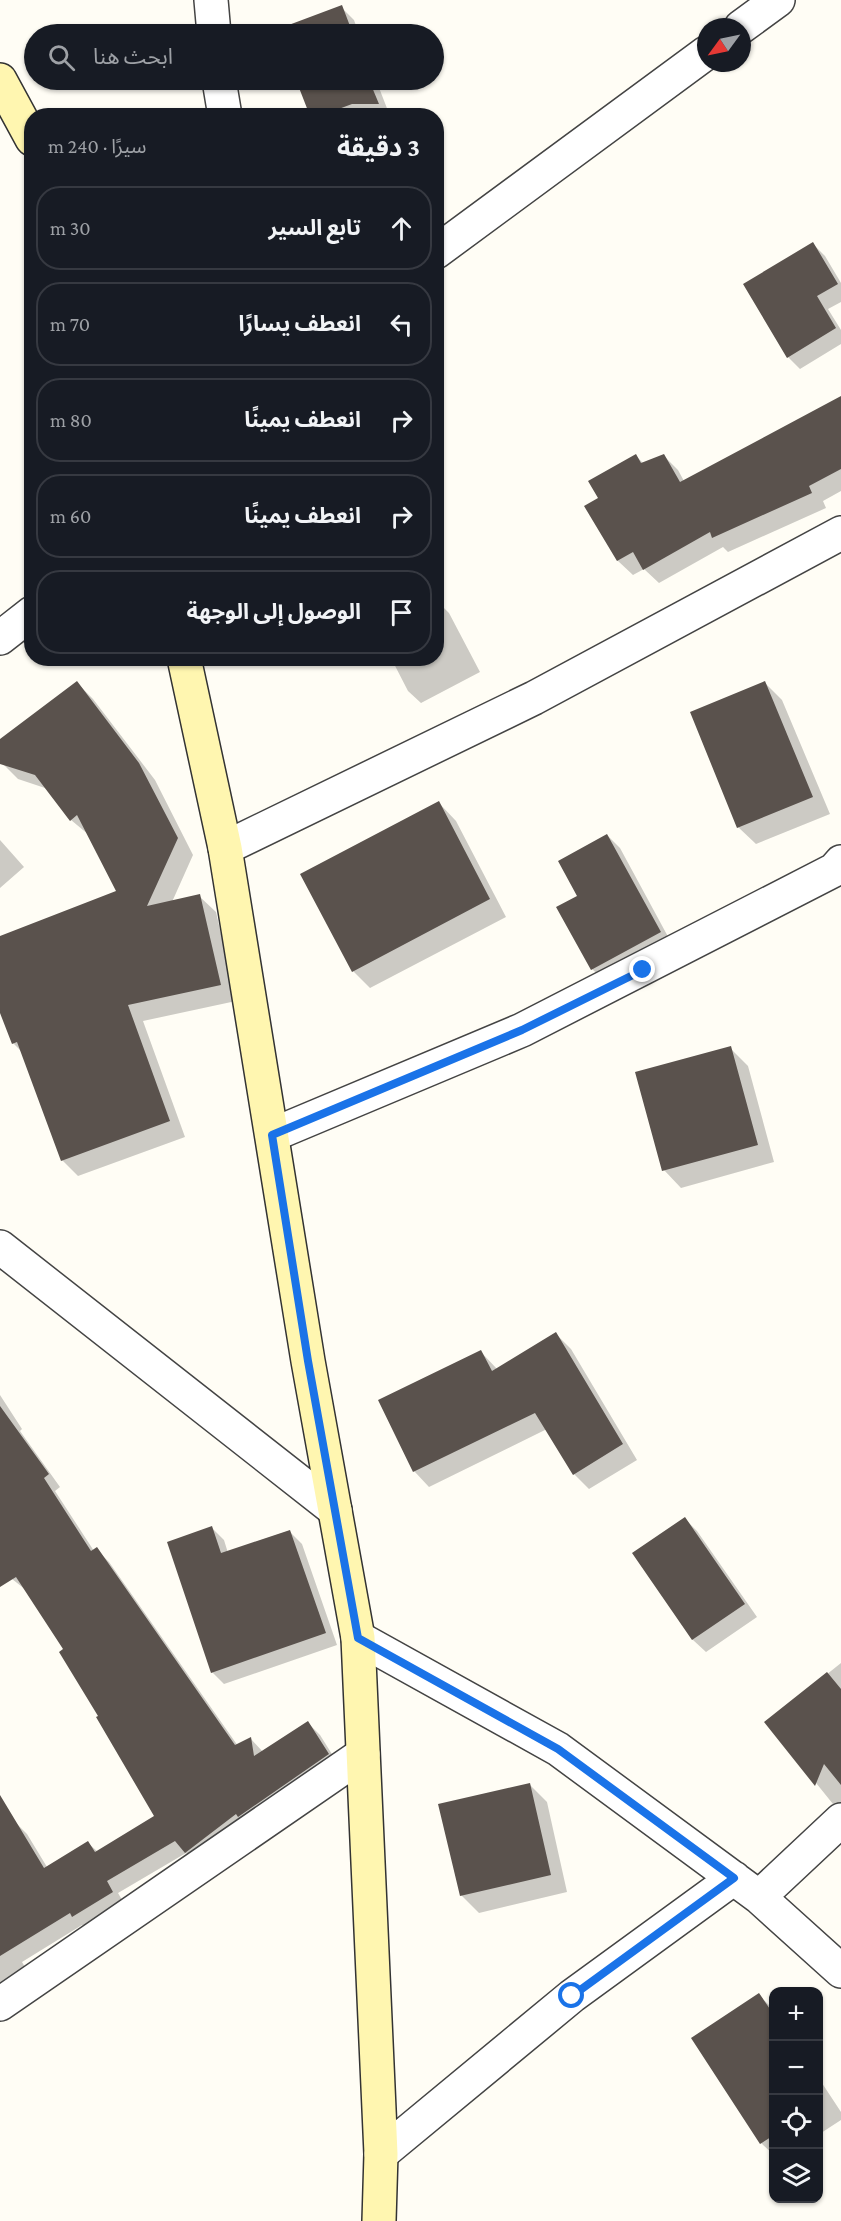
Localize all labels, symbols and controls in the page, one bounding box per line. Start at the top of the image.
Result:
north arrow [697,18,751,72]
search box [24,24,444,90]
icon: search [45,41,78,74]
text: ابحث هنا [93,44,173,69]
text: 3 دقيقة [337,133,420,162]
text: سيرًا · 240 m [48,135,147,157]
icon: ahead [385,212,418,245]
text: تابع السير [269,215,361,240]
text: 30 m [50,217,91,239]
icon: left [385,308,418,341]
text: انعطف يسارًا [239,311,361,336]
text: 70 m [50,313,90,335]
icon: right [385,404,418,437]
text: انعطف يمينًا [244,407,361,432]
text: 80 m [50,409,92,431]
icon: right [385,500,418,533]
text: انعطف يمينًا [244,503,361,528]
text: 60 m [50,505,91,527]
icon: arrive [385,596,418,629]
text: الوصول إلى الوجهة [186,599,361,624]
route end [629,956,655,982]
route start [558,1982,584,2008]
map controls [769,1987,823,2203]
button: + [769,1987,823,2041]
button: − [769,2041,823,2095]
button: locate [769,2095,823,2149]
button: layers [769,2149,823,2203]

